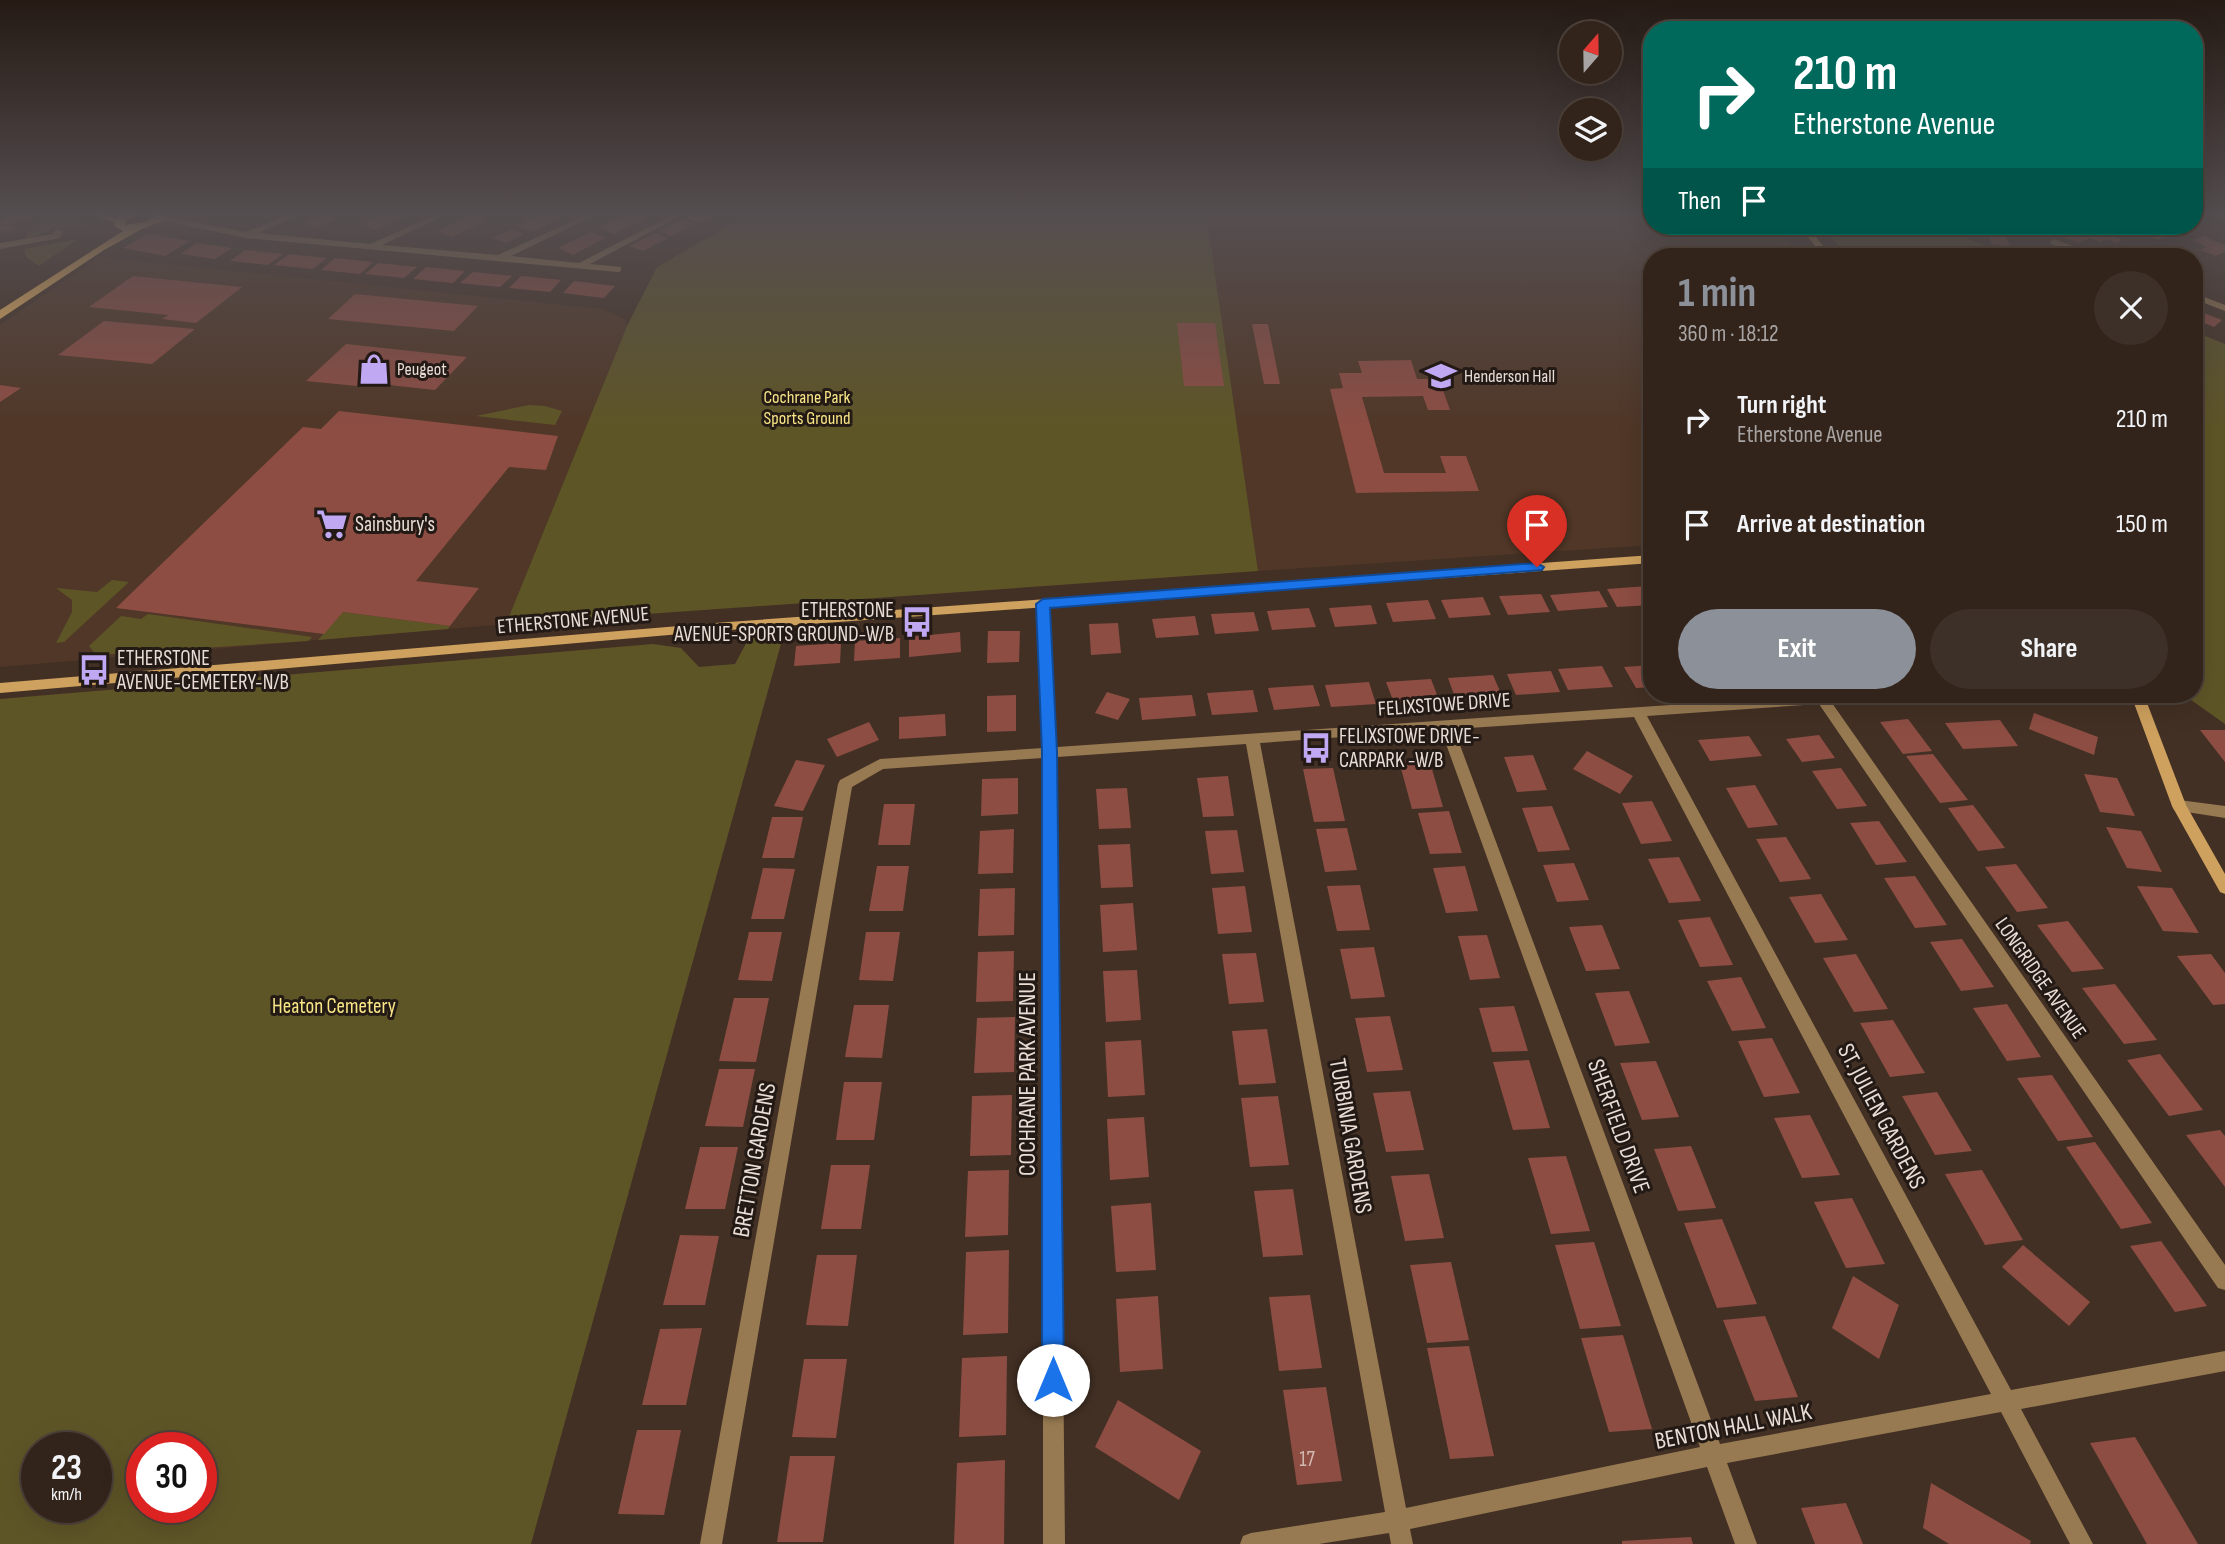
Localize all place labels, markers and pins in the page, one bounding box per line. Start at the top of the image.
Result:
shop icon: Peugeot [357,352,391,386]
place label: Peugeot [397,359,447,380]
school or university icon: Henderson Hall [1424,359,1458,393]
place label: Henderson Hall [1464,366,1555,387]
pin [1507,495,1567,567]
supermarket icon: Sainsbury's [315,507,349,541]
place label: Sainsbury's [355,512,435,537]
place label: ETHERSTONE AVENUE-SPORTS GROUND-W/B [674,598,894,647]
bus stop icon: ETHERSTONE AVENUE-SPORTS GROUND-W/B [900,605,934,639]
place label: ETHERSTONE AVENUE-CEMETERY-N/B [116,646,289,695]
bus stop icon: ETHERSTONE AVENUE-CEMETERY-N/B [77,653,111,687]
place label: FELIXSTOWE DRIVE- CARPARK -W/B [1339,724,1480,773]
bus stop icon: FELIXSTOWE DRIVE- CARPARK -W/B [1299,731,1333,765]

